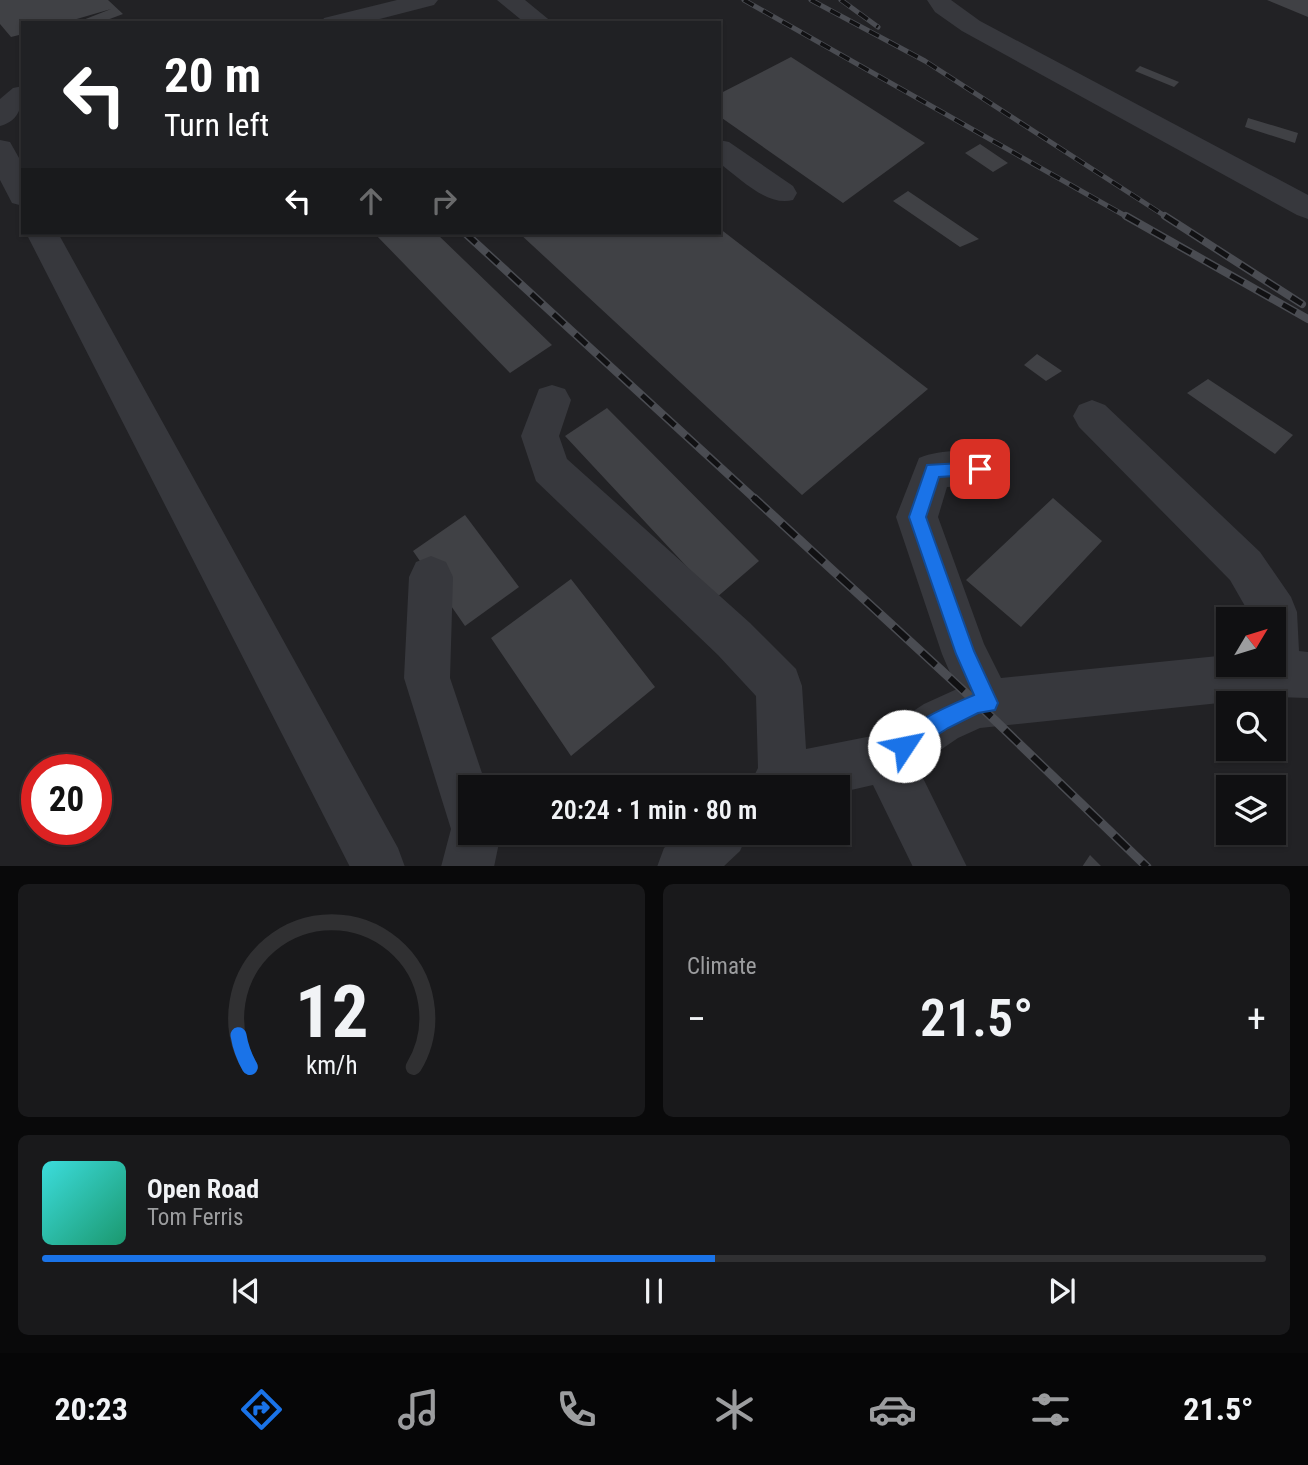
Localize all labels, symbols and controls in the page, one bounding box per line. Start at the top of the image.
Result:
text: 20 m [164,47,261,104]
icon: left [49,49,140,140]
text: Turn left [164,106,269,144]
icon: left [279,182,317,220]
icon: ahead [352,182,390,220]
icon: right [425,182,463,220]
pin [950,439,1010,499]
icon: arrive [961,450,999,488]
north arrow [1216,607,1286,677]
map controls [1216,607,1286,845]
button: search [1216,691,1286,761]
position arrow [867,709,941,783]
speed limit sign: 20 [21,754,112,845]
button: layers [1216,775,1286,845]
text: 20:24 · 1 min · 80 m [551,795,757,825]
text: Climate [687,953,757,980]
text: 12 [295,969,368,1055]
text: 21.5° [920,988,1033,1049]
text: − [687,997,706,1041]
text: + [1247,997,1266,1041]
text: km/h [306,1050,357,1079]
text: Open Road [147,1174,259,1204]
text: Tom Ferris [147,1204,243,1231]
icon: previous [227,1272,265,1310]
icon: pause [635,1272,673,1310]
icon: next [1043,1272,1081,1310]
icon: directions [237,1385,286,1434]
icon: music [394,1385,443,1434]
icon: phone [552,1385,601,1434]
icon: climate [710,1385,759,1434]
icon: car [868,1385,917,1434]
icon: filters [1026,1385,1075,1434]
text: 20:23 [54,1390,128,1428]
text: 21.5° [1183,1390,1254,1428]

